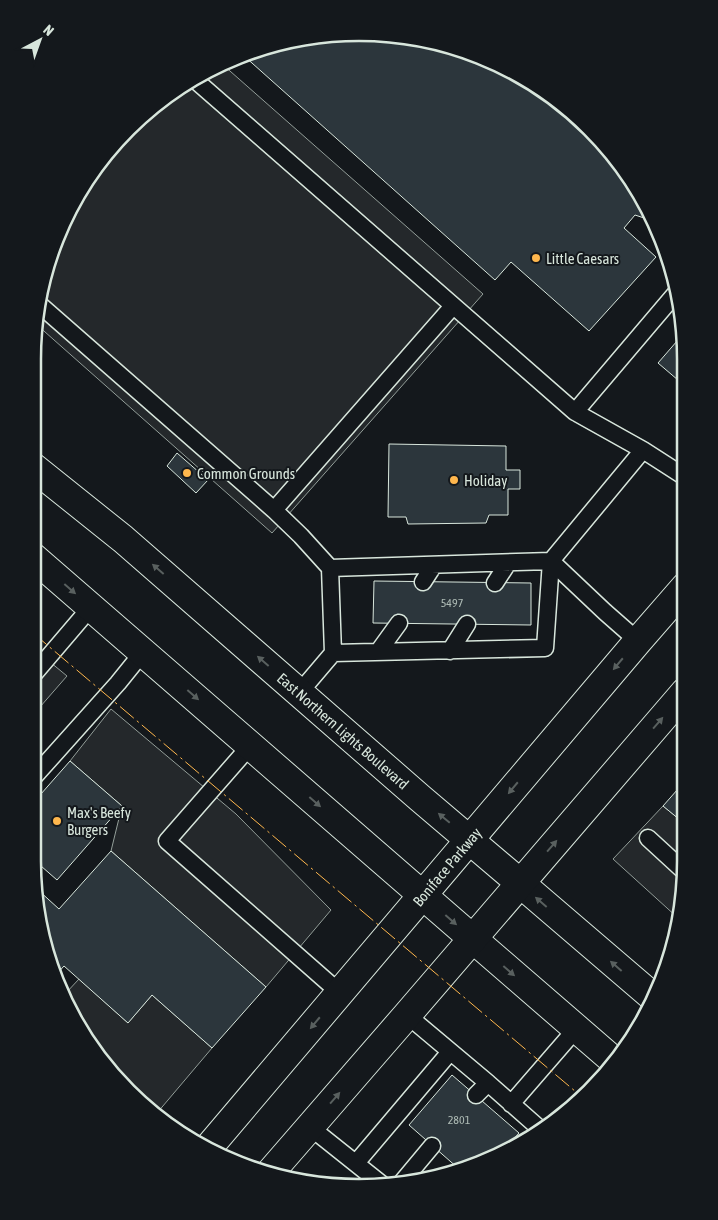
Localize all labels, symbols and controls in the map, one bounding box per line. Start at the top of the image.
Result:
north arrow [15,15,65,65]
text: N [40,21,57,39]
place label: Little Caesars [546,250,619,267]
marker: Little Caesars [530,252,542,264]
place label: Common Grounds [197,465,295,482]
marker: Common Grounds [181,467,193,479]
place label: Holiday [464,472,507,489]
marker: Holiday [448,474,460,486]
one-way arrow [152,563,164,575]
one-way arrow [63,583,76,594]
house number: 5497 [441,596,464,610]
one-way arrow [257,655,269,667]
one-way arrow [613,657,624,670]
street label: East Northern Lights Boulevard [274,669,412,793]
one-way arrow [186,689,198,701]
one-way arrow [652,717,663,729]
one-way arrow [508,781,519,794]
one-way arrow [309,796,321,807]
place label: Max's Beefy Burgers [67,804,131,838]
one-way arrow [437,812,450,823]
marker: Max's Beefy Burgers [51,815,63,827]
street label: Boniface Parkway [409,824,485,910]
one-way arrow [546,841,558,853]
one-way arrow [535,896,548,907]
one-way arrow [444,914,456,926]
one-way arrow [609,960,622,971]
one-way arrow [503,965,515,977]
one-way arrow [309,1016,320,1029]
one-way arrow [330,1091,341,1104]
house number: 2801 [448,1113,471,1127]

